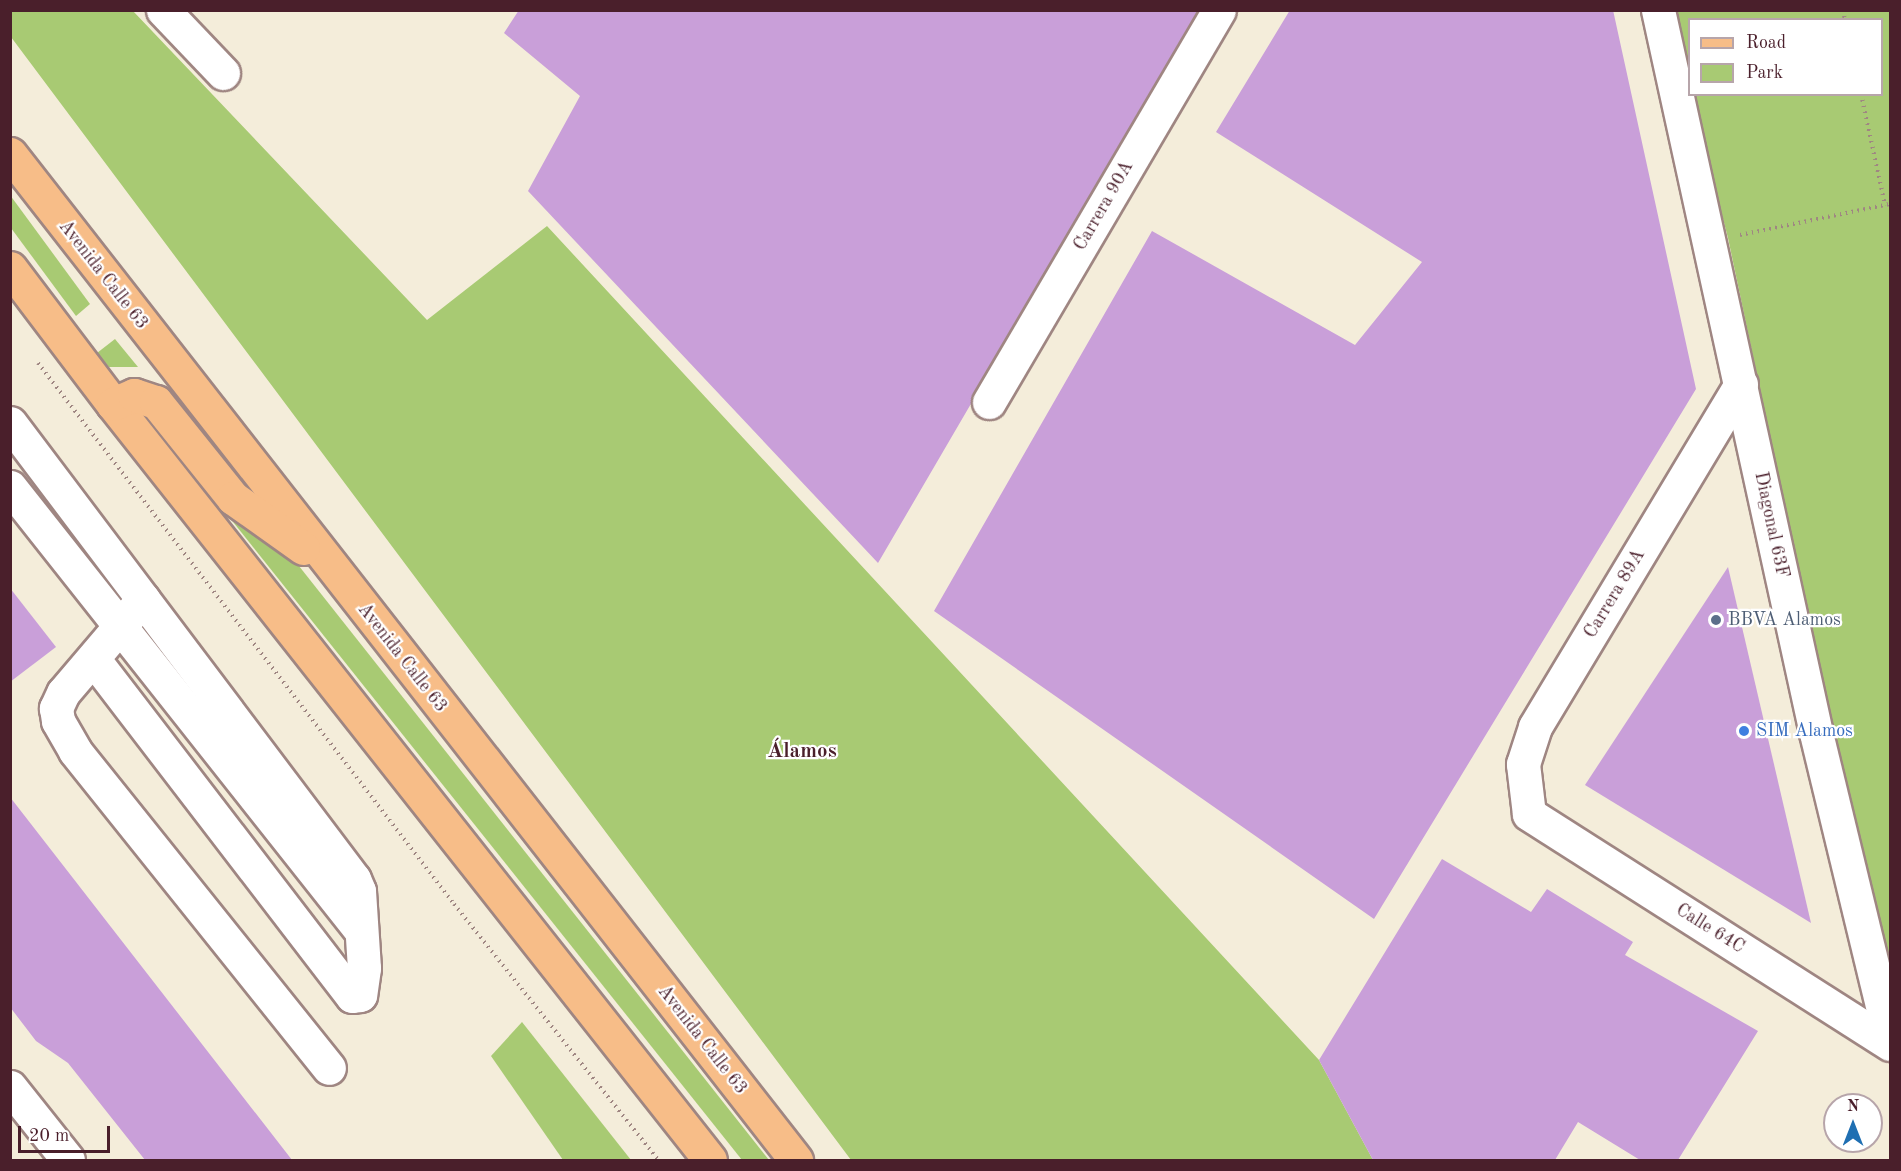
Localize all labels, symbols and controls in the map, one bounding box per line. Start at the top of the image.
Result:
legend [1688,18,1883,96]
text: Road [1746,34,1786,52]
text: Park [1746,64,1783,82]
street label: Carrera 90A [1070,157,1138,255]
street label: Avenida Calle 63 [54,216,152,334]
street label: Diagonal 63F [1749,470,1793,580]
street label: Carrera 89A [1580,546,1650,642]
street label: Avenida Calle 63 [353,599,451,717]
place label: BBVA Alamos [1728,609,1841,631]
marker: BBVA Alamos [1709,613,1723,627]
place label: SIM Alamos [1756,720,1853,742]
marker: SIM Alamos [1737,724,1751,738]
district label: Álamos [767,739,837,765]
street label: Calle 64C [1672,899,1748,959]
street label: Avenida Calle 63 [653,981,751,1099]
north arrow [1823,1093,1883,1153]
text: N [1847,1099,1859,1115]
scale bar [21,1114,112,1152]
text: 20 m [29,1127,69,1145]

